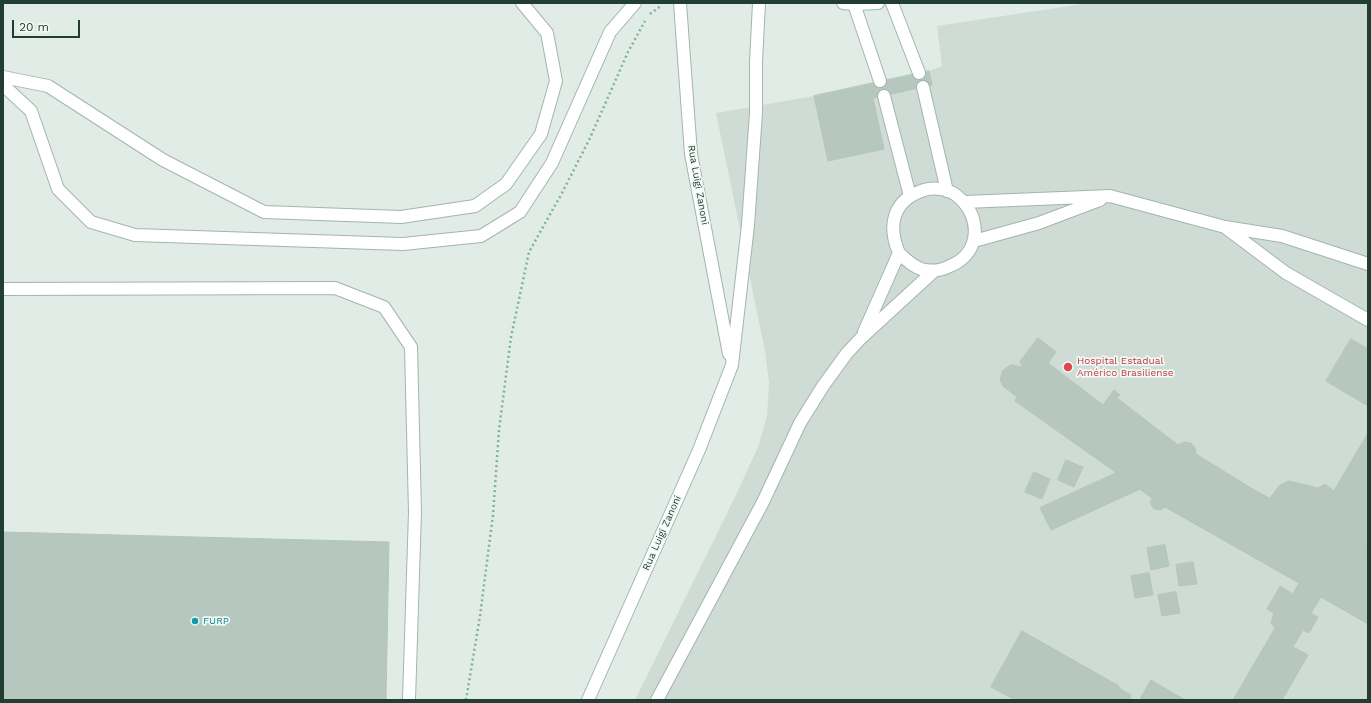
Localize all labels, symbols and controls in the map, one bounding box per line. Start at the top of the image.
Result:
scale bar [14,12,82,38]
text: 20 m [19,20,49,34]
street label: Rua Luigi Zanoni [685,144,711,226]
place label: Hospital Estadual Américo Brasiliense [1077,355,1173,378]
marker: Hospital Estadual Américo Brasiliense [1062,361,1074,373]
street label: Rua Luigi Zanoni [640,494,684,572]
place label: FURP [203,615,229,627]
marker: FURP [190,616,200,626]

